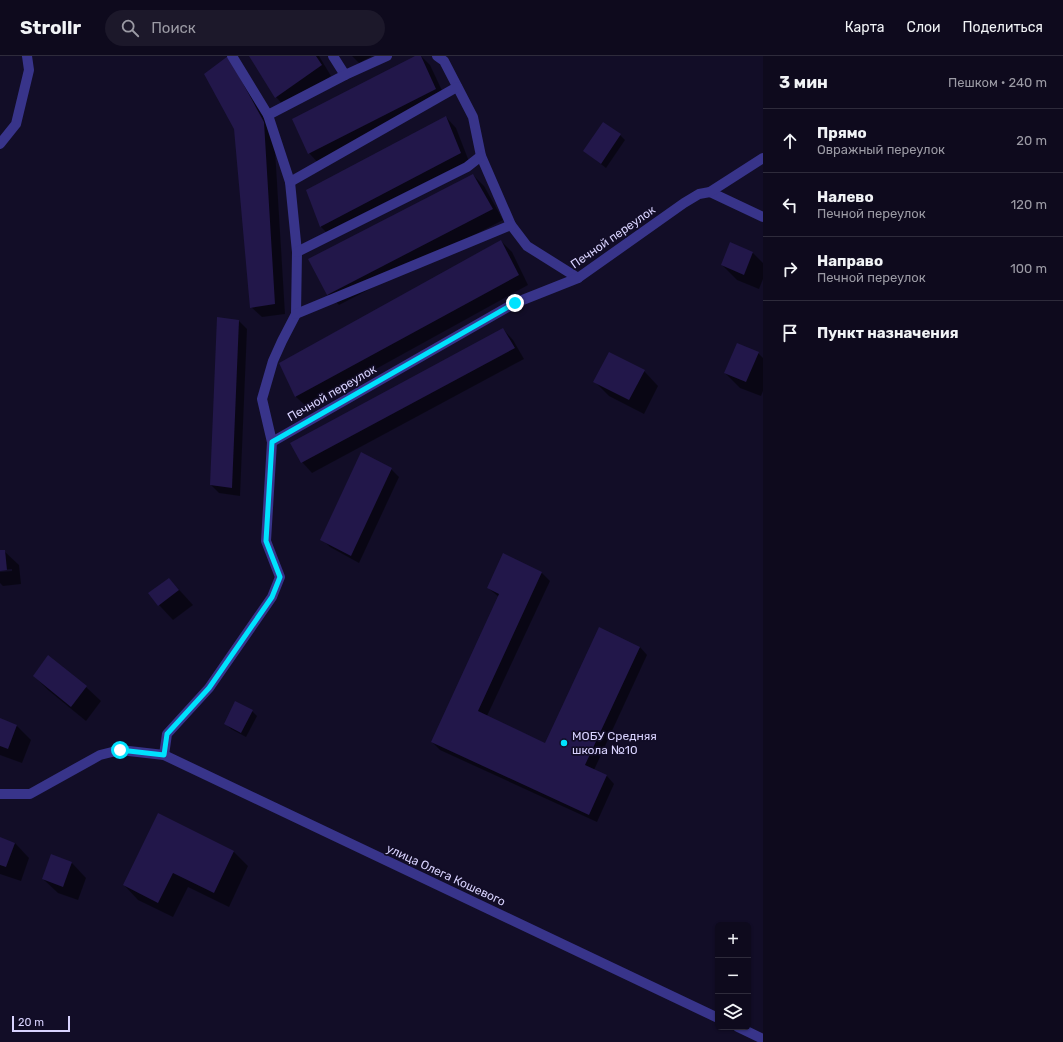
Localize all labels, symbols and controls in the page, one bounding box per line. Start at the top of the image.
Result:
search box [105,10,385,46]
text: Strollr [20,16,81,39]
icon: search [119,17,141,39]
text: Поиск [151,19,196,37]
text: Карта [845,19,885,36]
text: Слои [907,19,941,36]
text: Поделиться [963,19,1043,36]
text: 3 мин [779,72,828,92]
text: Пешком · 240 m [948,75,1047,90]
text: Прямо [817,124,867,142]
icon: ahead [779,130,801,152]
text: 20 m [1016,133,1047,148]
text: Овражный переулок [817,142,945,157]
text: Налево [817,188,874,206]
icon: left [779,194,801,216]
text: 120 m [1011,197,1047,212]
street label: Печной переулок [568,202,659,271]
text: Печной переулок [817,206,926,221]
text: Направо [817,252,883,270]
icon: right [779,258,801,280]
text: 100 m [1010,261,1047,276]
text: Печной переулок [817,270,926,285]
route end [506,294,524,312]
icon: arrive [779,322,801,344]
text: Пункт назначения [817,324,959,342]
street label: Печной переулок [285,362,379,424]
place label: МОБУ Средняя школа №10 [572,729,657,757]
marker: МОБУ Средняя школа №10 [559,738,569,748]
route start [111,741,129,759]
street label: улица Олега Кошевого [384,841,508,909]
map controls [715,922,751,1030]
button: + [715,922,751,958]
button: − [715,958,751,994]
button: layers [715,994,751,1030]
scale bar [12,1014,70,1033]
text: 20 m [18,1016,44,1029]

